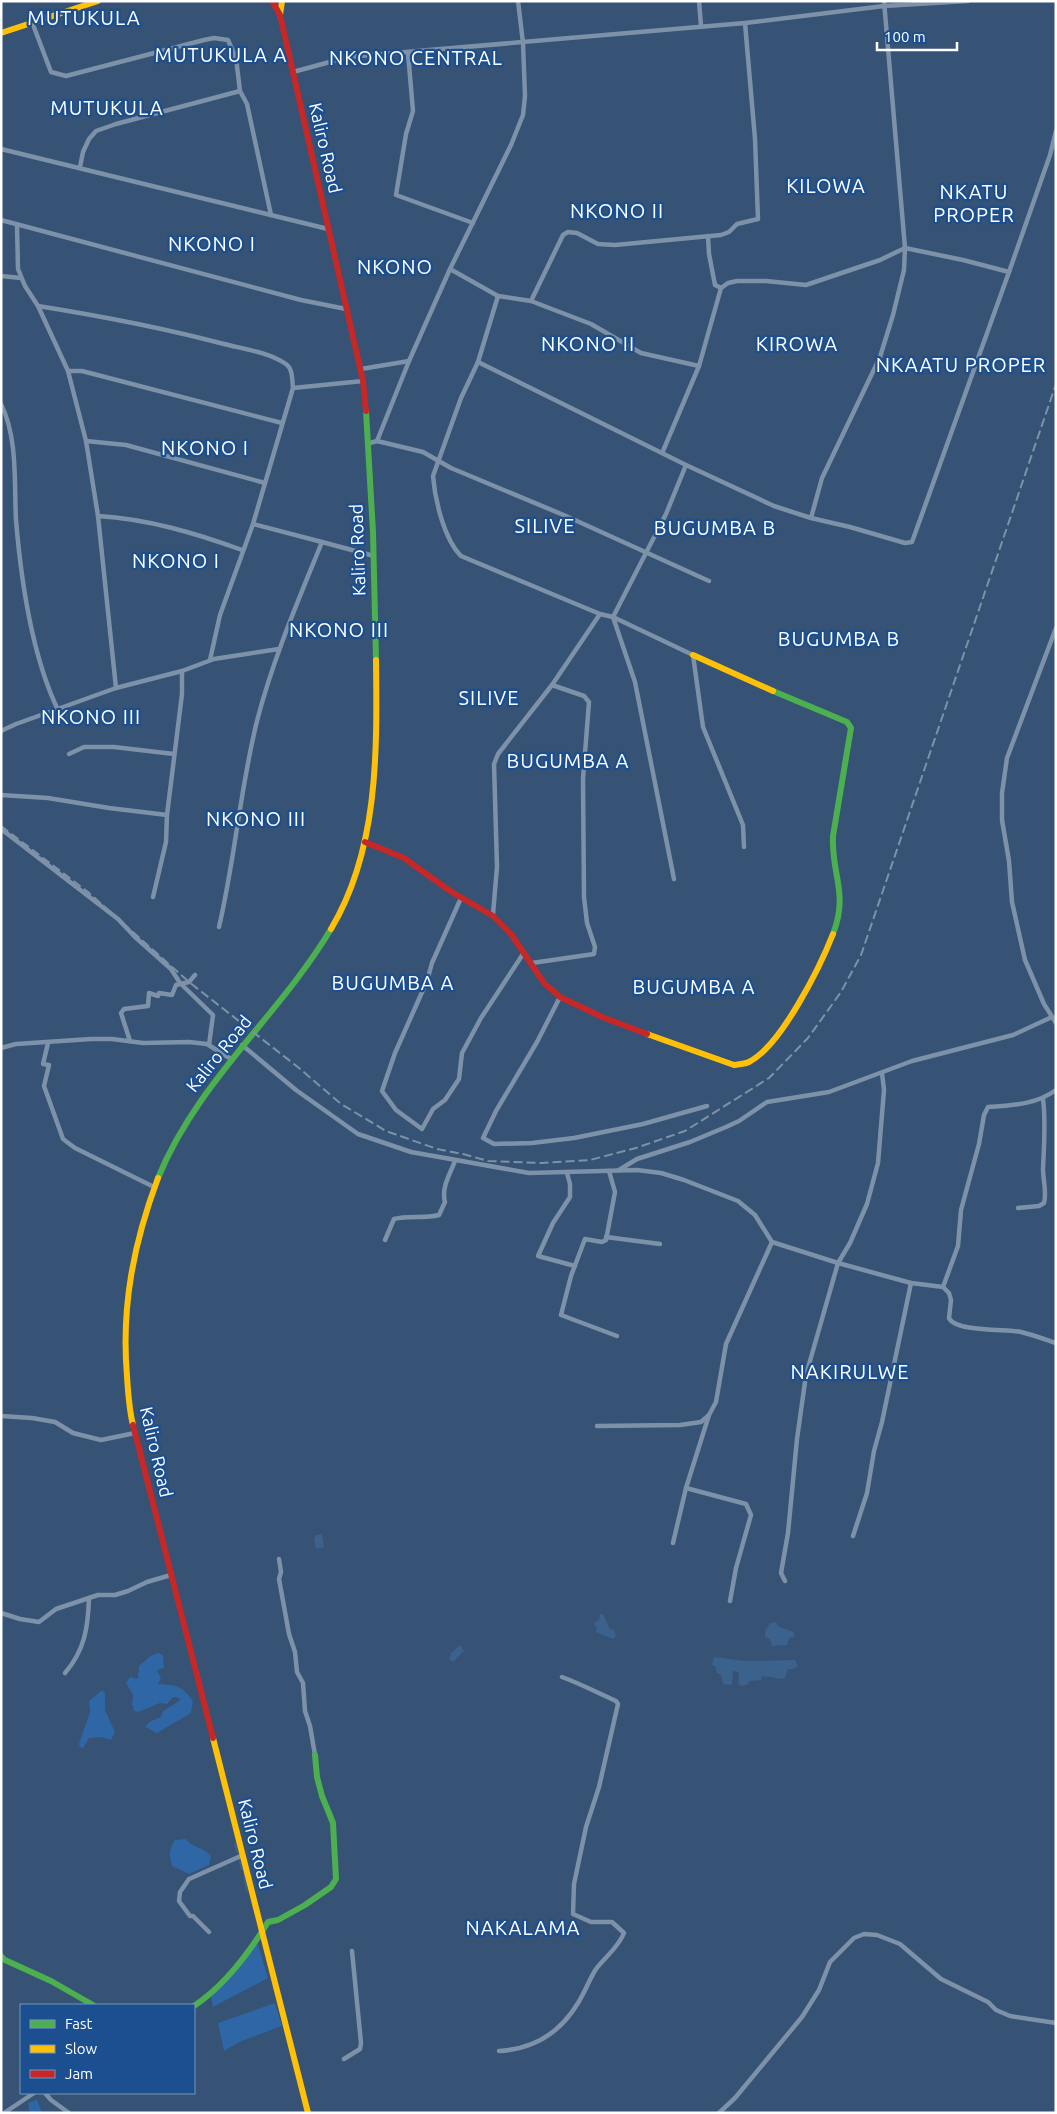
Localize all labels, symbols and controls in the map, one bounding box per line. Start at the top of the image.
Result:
district label: MUTUKULA [27,6,141,29]
scale bar [877,20,957,52]
text: 100 m [884,28,926,45]
district label: MUTUKULA A [155,43,287,66]
district label: NKONO CENTRAL [329,46,503,69]
district label: MUTUKULA [50,96,164,119]
street label: Kaliro Road [306,101,346,195]
district label: KILOWA [786,174,866,197]
district label: NKATU PROPER [933,180,1015,226]
district label: NKONO II [570,199,664,222]
district label: NKONO I [168,232,256,255]
district label: NKONO [357,255,433,278]
district label: NKONO II [541,332,635,355]
district label: KIROWA [756,332,838,355]
district label: NKAATU PROPER [876,353,1046,376]
district label: NKONO I [161,436,249,459]
street label: Kaliro Road [345,504,369,596]
district label: SILIVE [515,514,575,537]
district label: BUGUMBA B [654,516,776,539]
district label: NKONO I [132,549,220,572]
district label: NKONO III [289,618,389,641]
district label: BUGUMBA B [778,627,900,650]
district label: SILIVE [459,686,519,709]
district label: NKONO III [41,705,141,728]
district label: BUGUMBA A [507,749,629,772]
district label: NKONO III [206,807,306,830]
district label: BUGUMBA A [332,971,454,994]
district label: BUGUMBA A [633,975,755,998]
street label: Kaliro Road [181,1011,255,1096]
district label: NAKIRULWE [791,1360,909,1383]
street label: Kaliro Road [137,1405,177,1499]
street label: Kaliro Road [235,1797,277,1891]
district label: NAKALAMA [465,1916,581,1939]
legend [20,2004,195,2094]
text: Fast [65,2015,93,2032]
text: Slow [65,2040,98,2057]
text: Jam [65,2065,93,2082]

